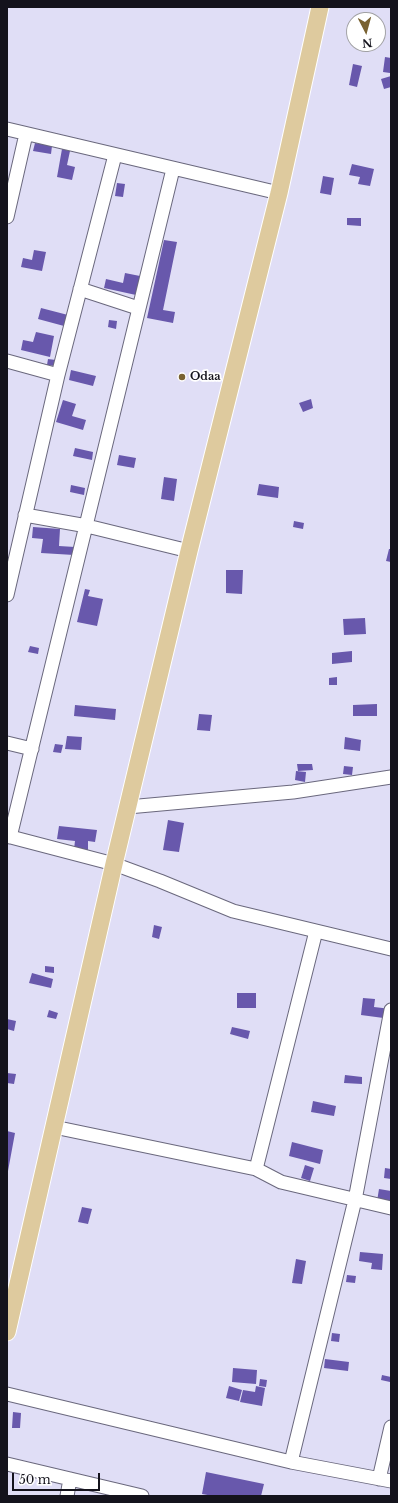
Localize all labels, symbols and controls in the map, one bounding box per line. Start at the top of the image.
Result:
north arrow [346,12,386,52]
text: N [361,35,373,50]
place label: Odaa [190,370,221,384]
marker: Odaa [177,372,187,382]
scale bar [14,1465,102,1491]
text: 50 m [19,1472,51,1487]

